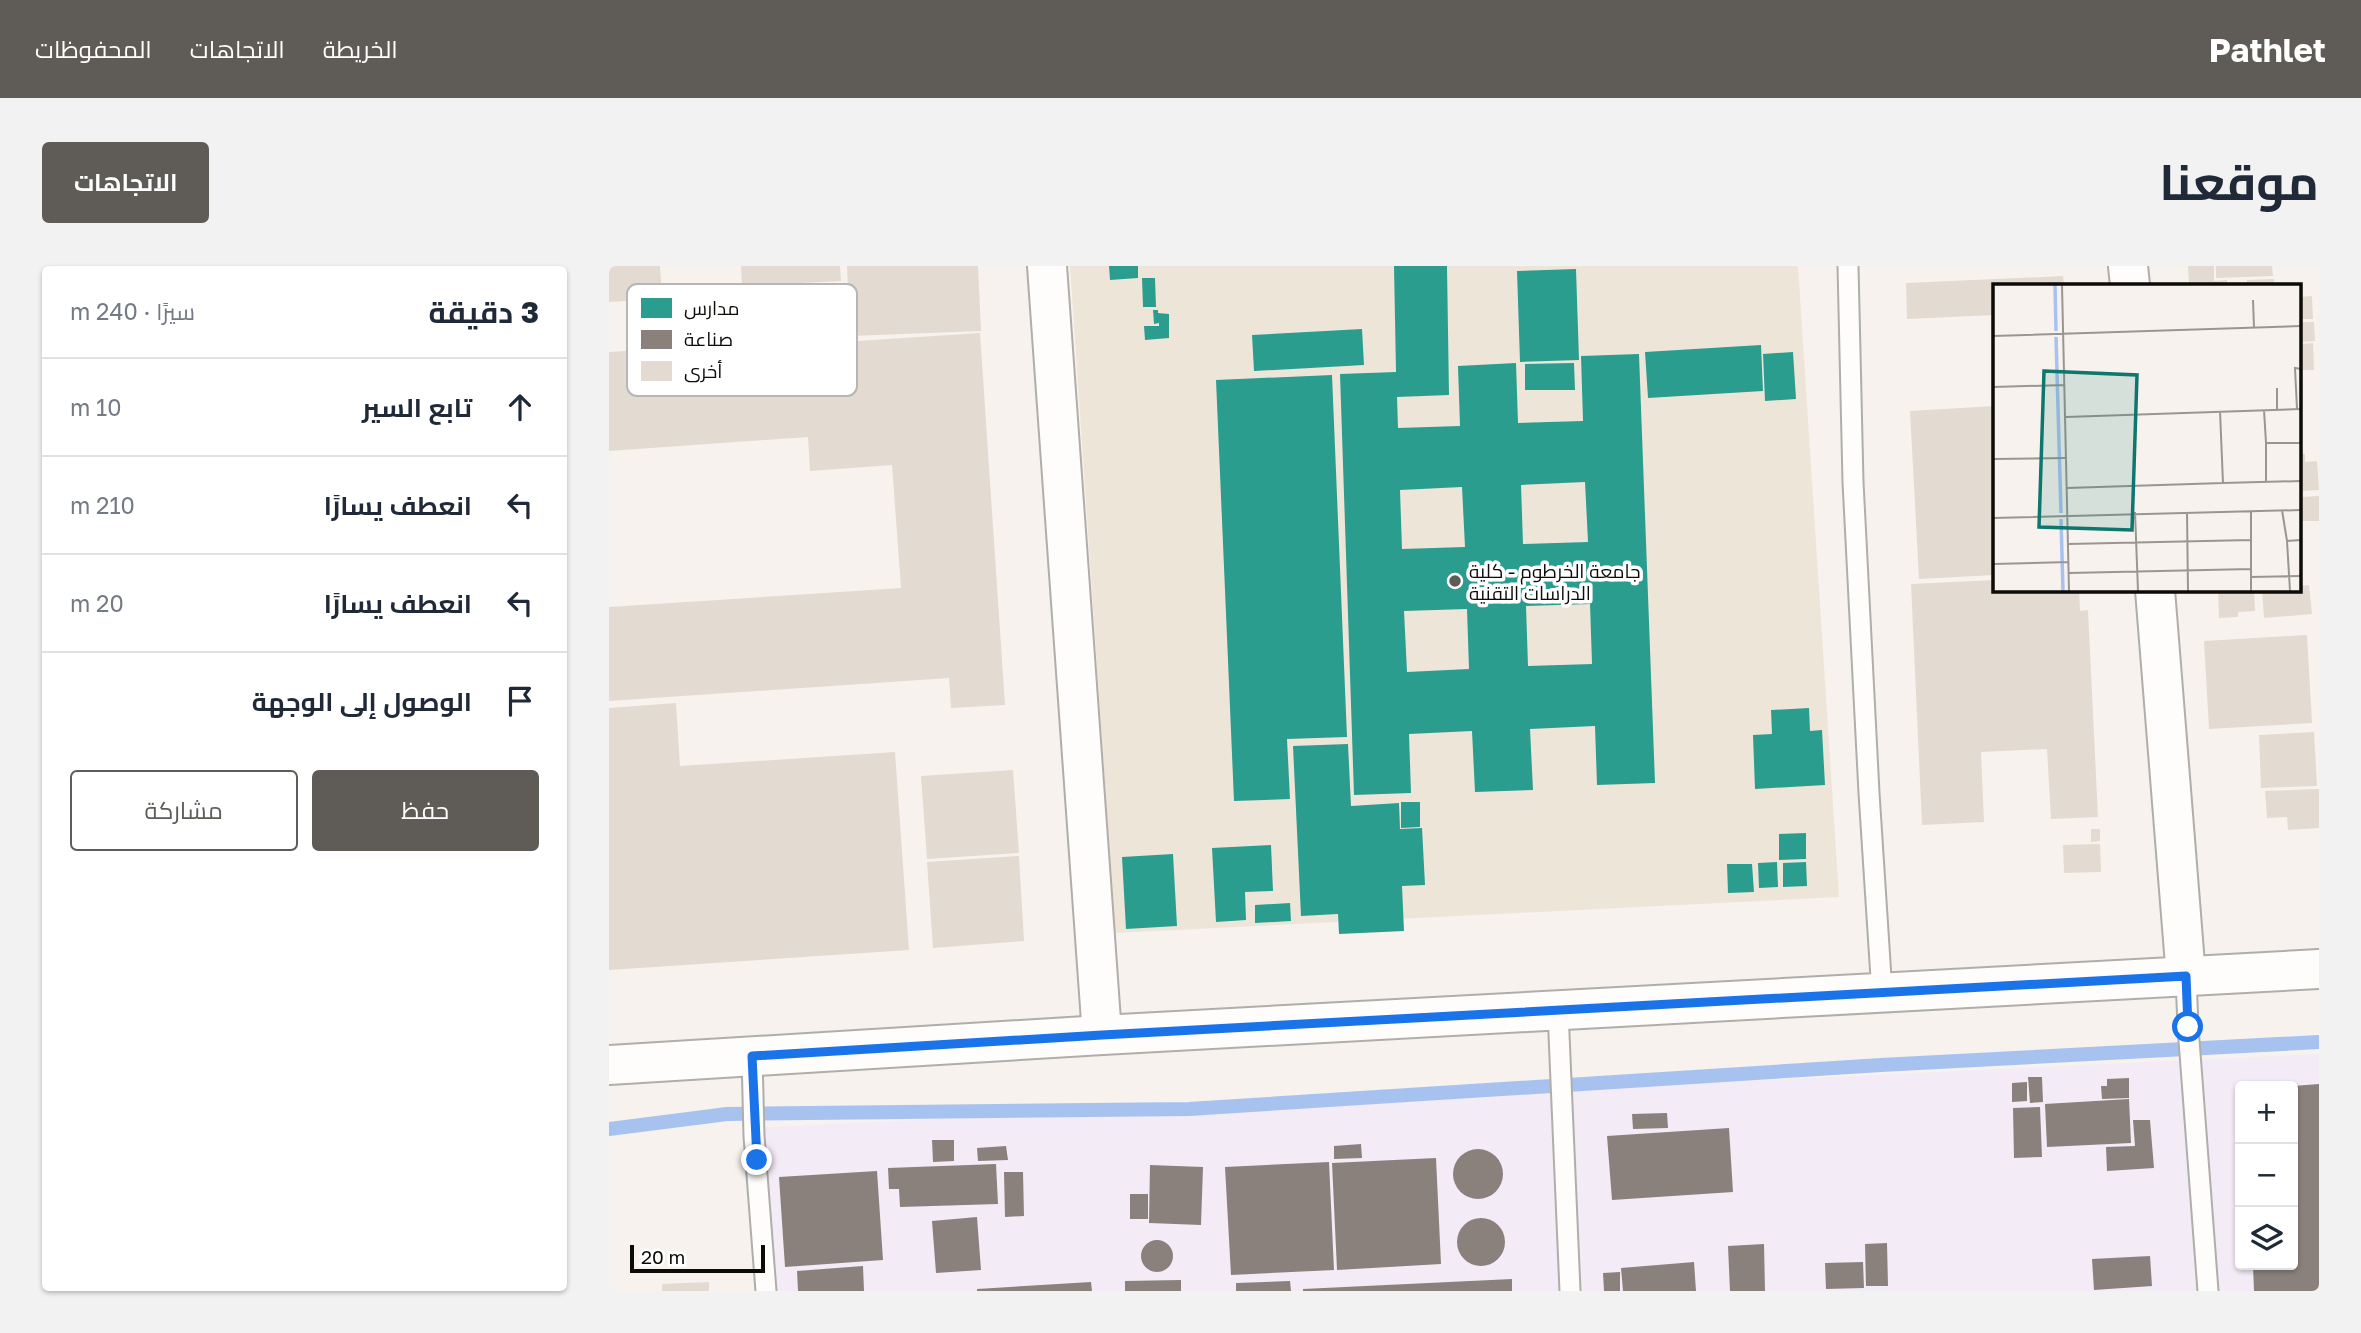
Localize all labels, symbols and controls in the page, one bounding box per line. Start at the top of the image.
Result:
text: Pathlet [2209,30,2326,69]
text: المحفوظات [35,34,152,63]
text: الاتجاهات [190,34,285,63]
text: الخريطة [323,34,398,63]
button: الاتجاهات [42,142,209,223]
text: موقعنا [2159,152,2319,211]
legend [627,284,857,396]
inset map [1993,284,2301,592]
text: 3 دقيقة [428,294,539,330]
text: مدارس [684,296,739,320]
text: سيرًا · 240 m [70,297,195,325]
text: صناعة [684,327,733,350]
text: أخرى [684,359,722,383]
icon: ahead [501,388,539,426]
text: تابع السير [362,392,472,423]
text: 10 m [70,393,122,421]
icon: left [501,486,539,524]
text: انعطف يسارًا [324,490,472,521]
text: 210 m [70,491,135,519]
place label: جامعة الخرطوم - كلية الدراسات التقنية [1469,559,1641,605]
marker: جامعة الخرطوم - كلية الدراسات التقنية [1447,573,1463,589]
icon: left [501,584,539,622]
text: انعطف يسارًا [324,588,472,619]
text: 20 m [70,589,124,617]
icon: arrive [501,682,539,720]
text: الوصول إلى الوجهة [252,686,472,717]
button: مشاركة [70,770,298,851]
button: حفظ [312,770,539,851]
route start [2172,1011,2203,1042]
map controls [2235,1081,2298,1270]
button: + [2235,1081,2298,1144]
route end [741,1144,772,1175]
button: − [2235,1144,2298,1207]
button: layers [2235,1207,2298,1270]
scale bar [630,1242,765,1274]
text: 20 m [641,1245,685,1268]

